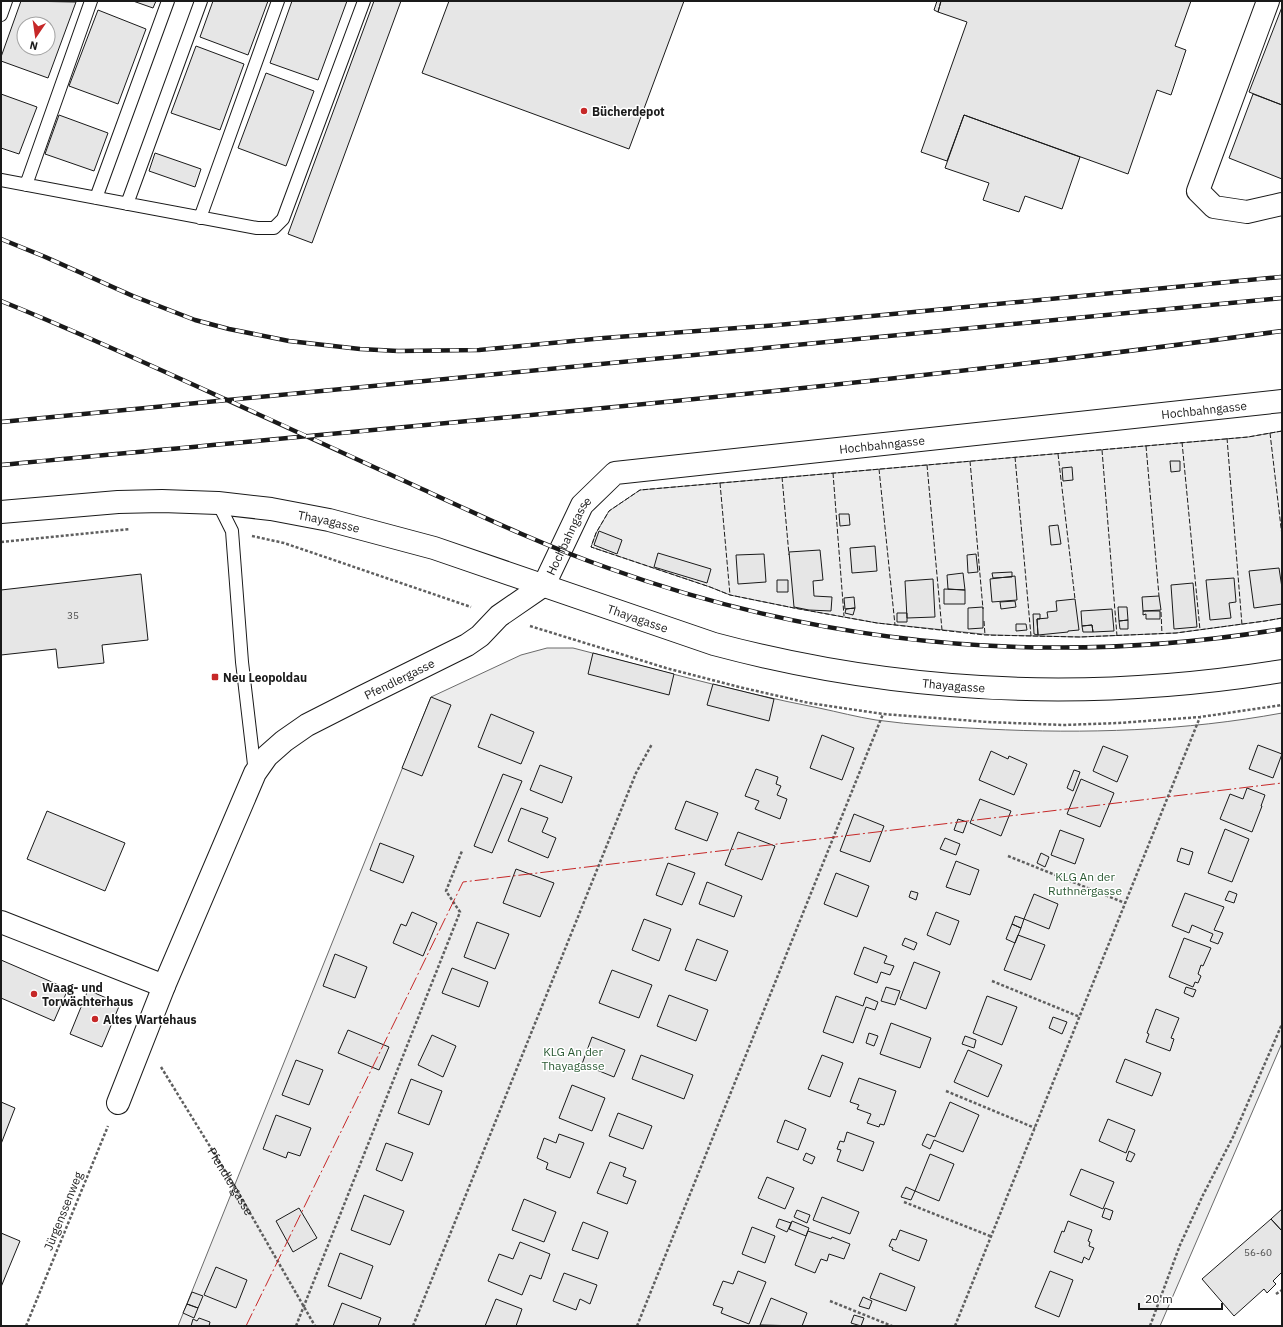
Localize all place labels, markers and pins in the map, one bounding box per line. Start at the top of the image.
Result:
place label: Bücherdepot [592,104,665,119]
marker: Bücherdepot [579,106,589,116]
place label: Neu Leopoldau [223,670,307,685]
marker: Neu Leopoldau [210,672,220,682]
place label: Waag- und Torwächterhaus [42,980,133,1009]
marker: Waag- und Torwächterhaus [29,989,39,999]
place label: Altes Wartehaus [103,1012,196,1027]
marker: Altes Wartehaus [90,1014,100,1024]

